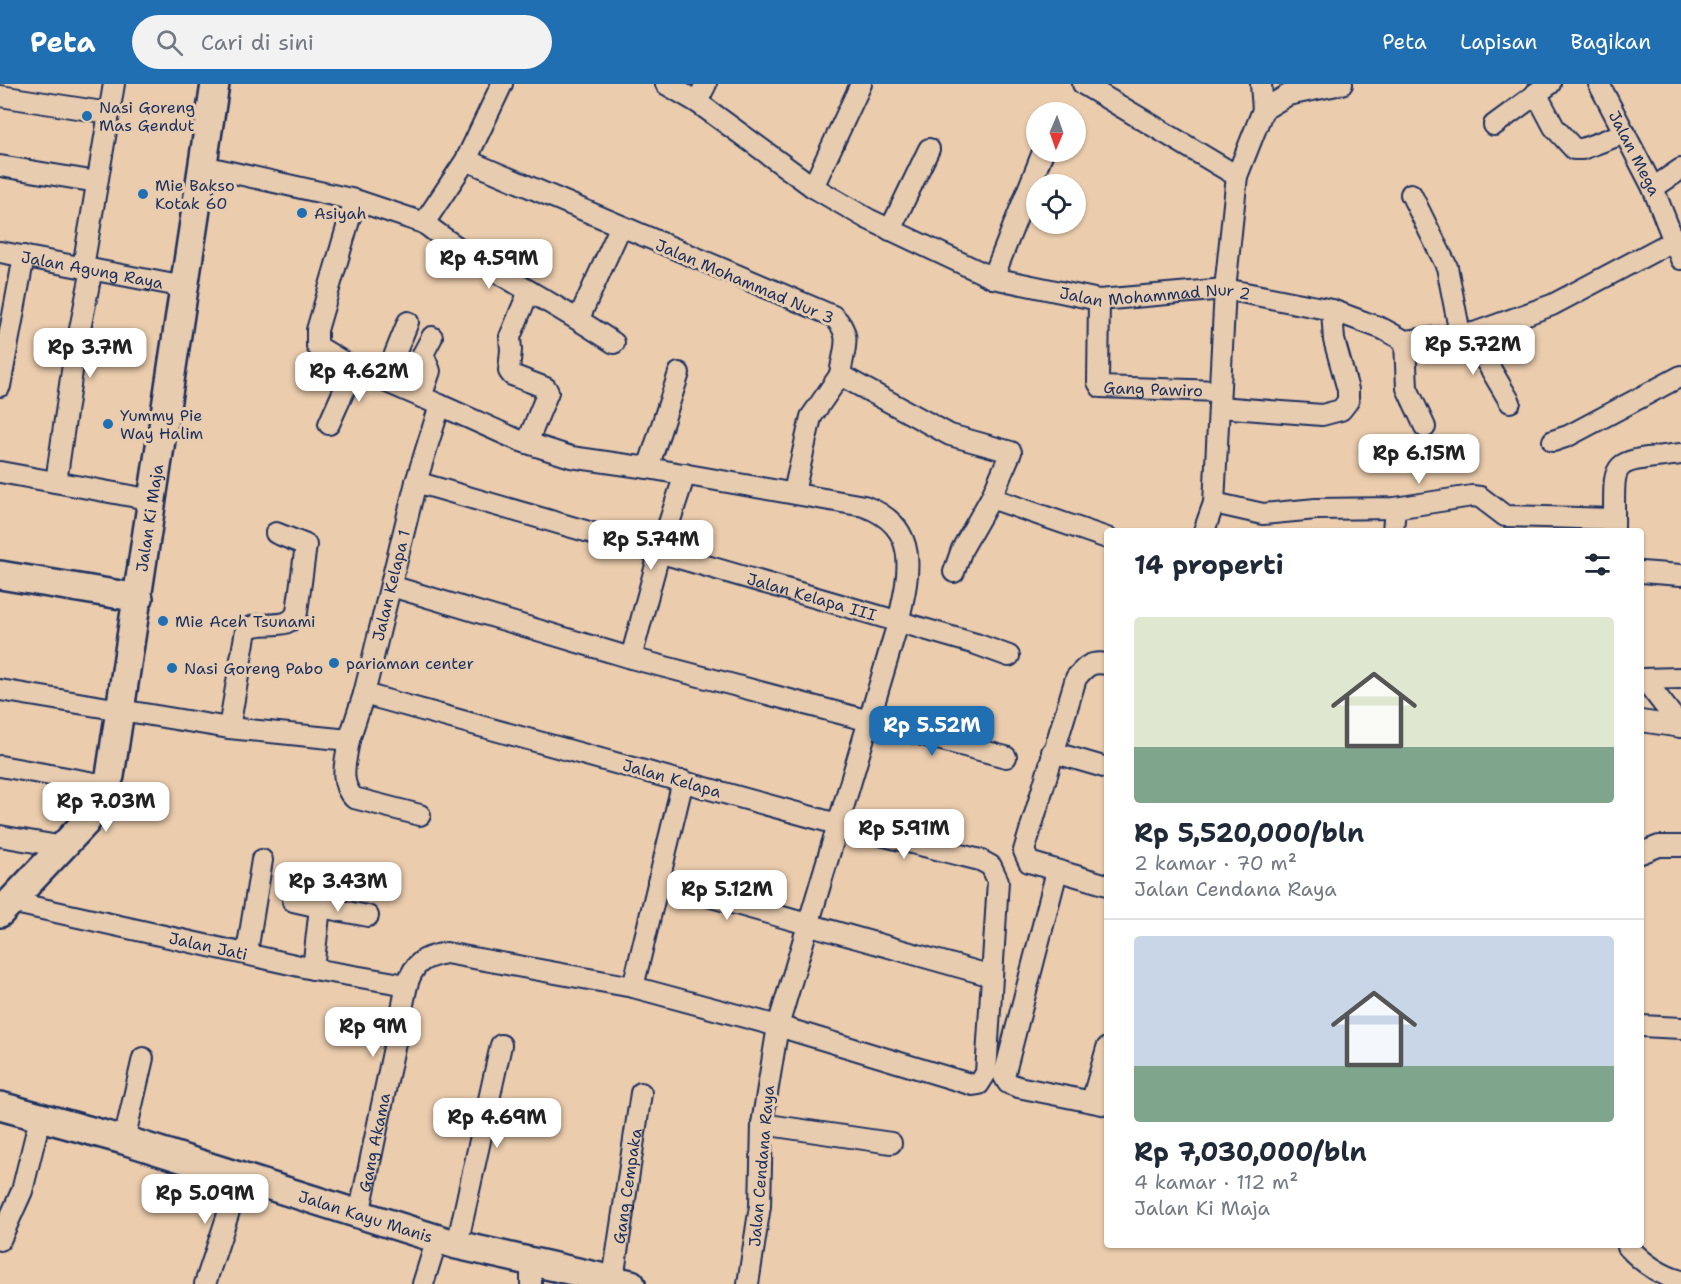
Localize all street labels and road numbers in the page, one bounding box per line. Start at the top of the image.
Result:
street label: Jalan Mega [1604,107,1665,199]
street label: Jalan Mohammad Nur 3 [652,234,837,329]
street label: Jalan Agung Raya [19,246,165,294]
street label: Jalan Mohammad Nur 2 [1058,279,1252,312]
street label: Gang Pawiro [1103,377,1203,401]
street label: Jalan Ki Maja [131,463,168,573]
street label: Jalan Kelapa 1 [367,528,415,643]
street label: Jalan Kelapa III [744,568,879,626]
street label: Jalan Kelapa [620,754,724,803]
street label: Jalan Jati [167,927,249,965]
street label: Jalan Cendana Raya [744,1084,779,1248]
street label: Gang Akama [354,1091,395,1194]
street label: Gang Cempaka [608,1127,647,1245]
street label: Jalan Kayu Manis [296,1186,435,1248]

